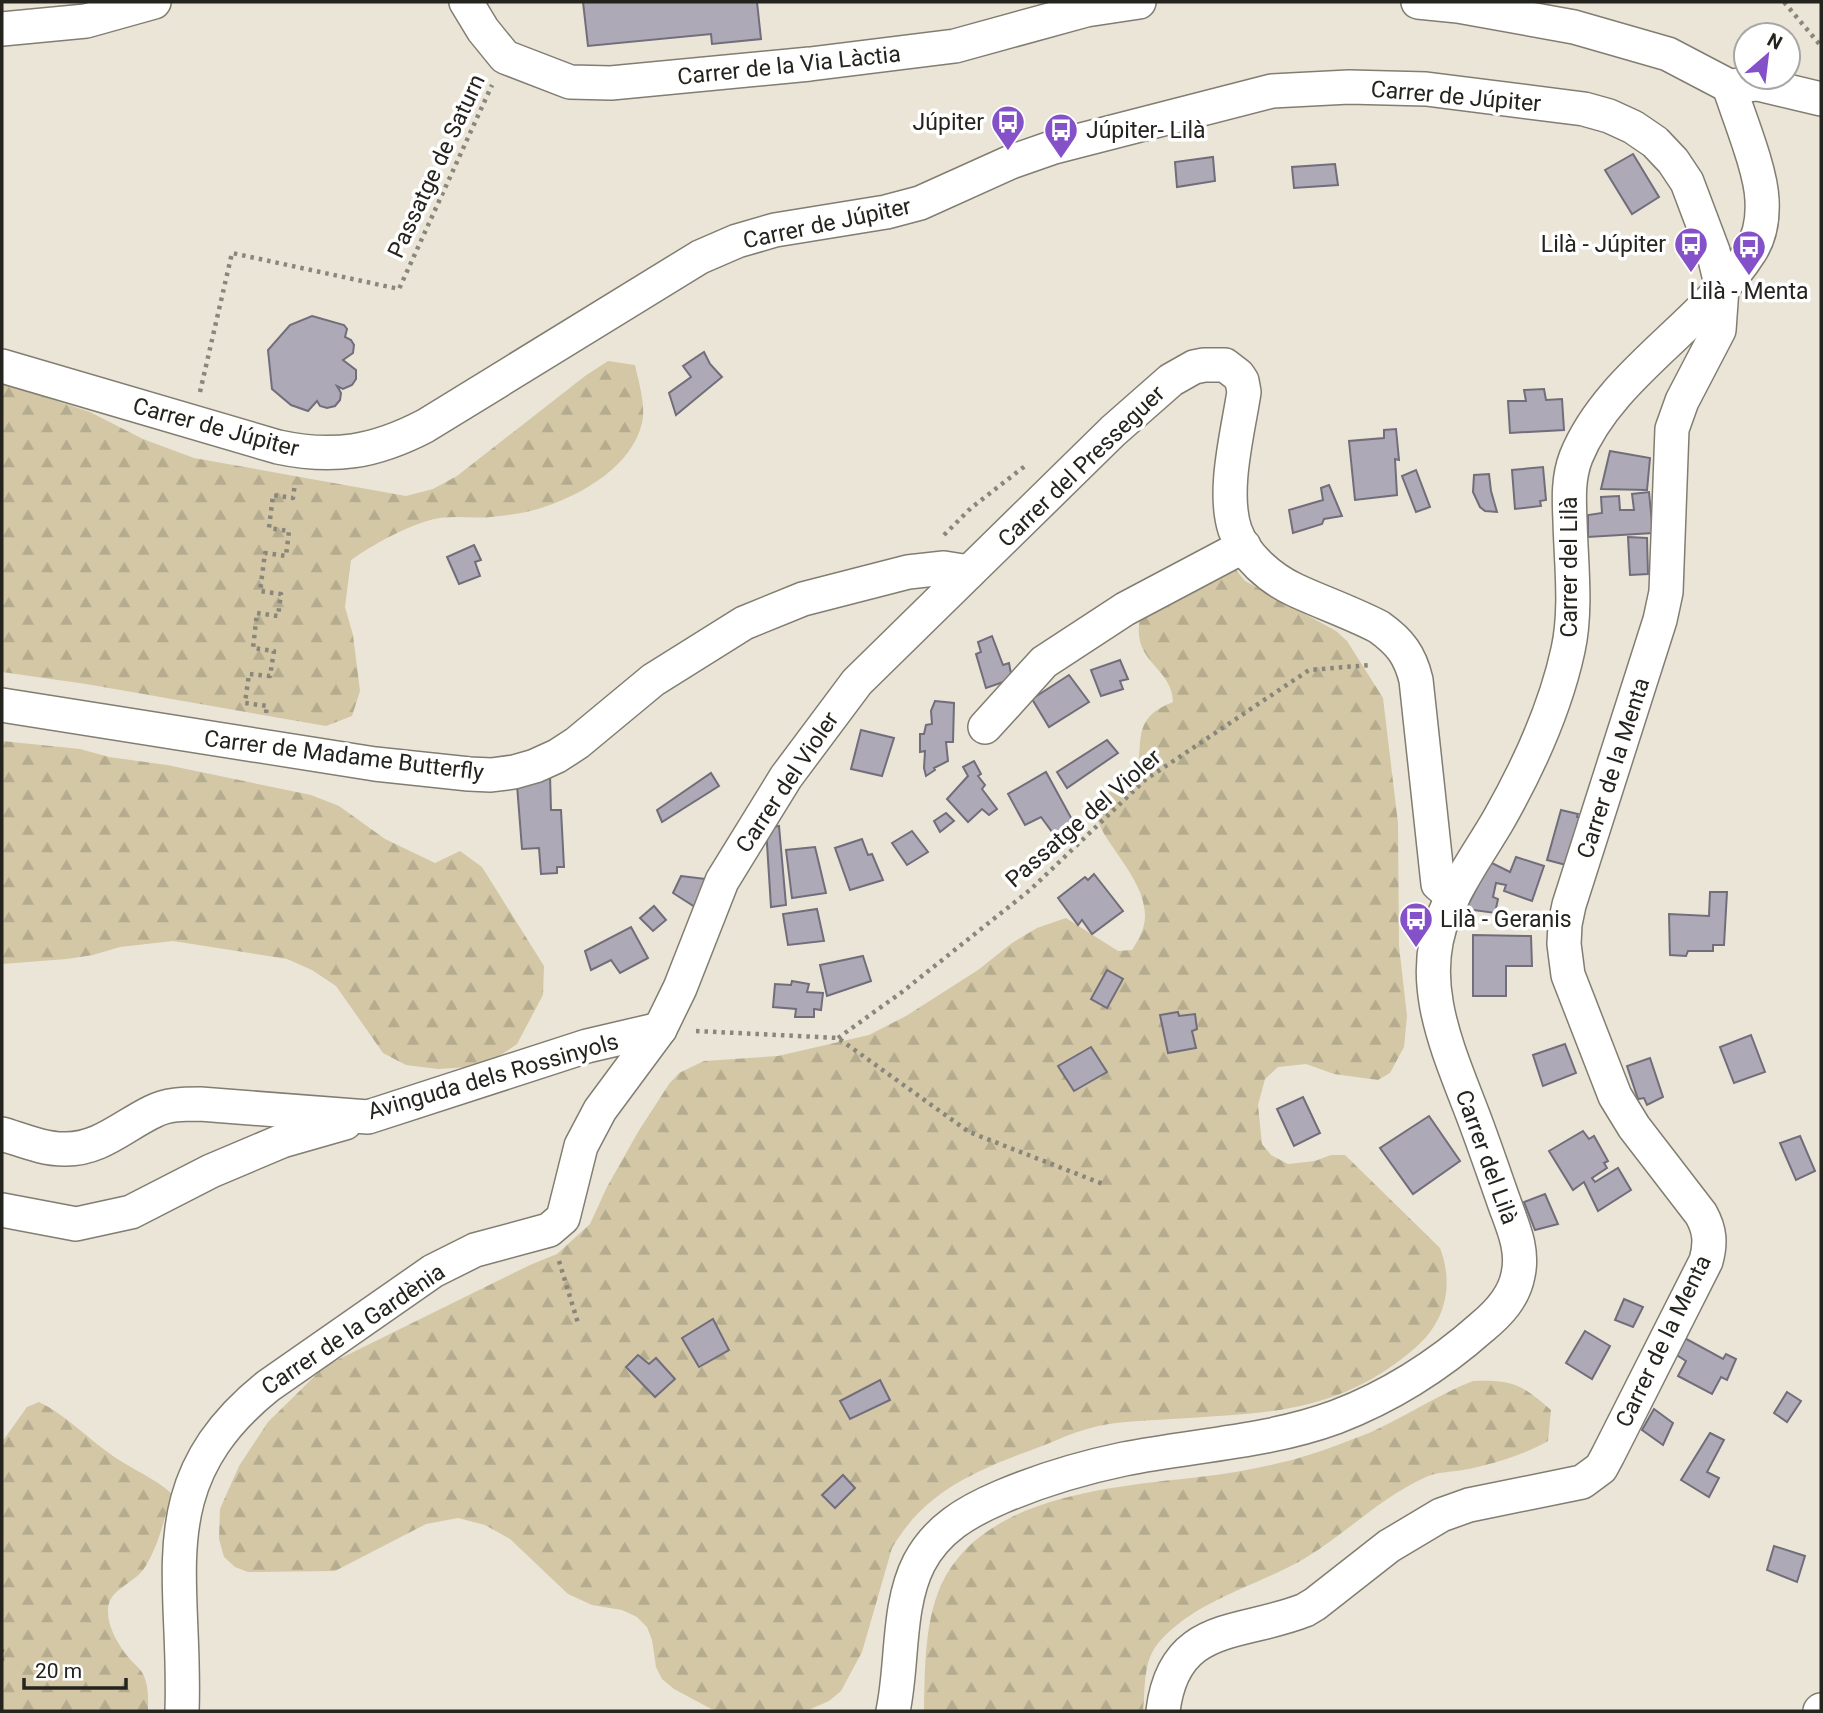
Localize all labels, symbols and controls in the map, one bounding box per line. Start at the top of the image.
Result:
north arrow [1732,21,1802,91]
text: N [1763,28,1786,55]
street label: Carrer de la Via Làctia [676,40,902,91]
street label: Passatge de Saturn [382,70,491,262]
street label: Carrer de Júpiter [1370,76,1542,117]
bus stop icon: Júpiter [989,103,1027,152]
place label: Júpiter [913,109,984,136]
bus stop icon: Júpiter- Lilà [1042,111,1080,160]
place label: Júpiter- Lilà [1086,117,1206,144]
street label: Carrer de Júpiter [741,192,914,254]
bus stop icon: Lilà - Júpiter [1672,225,1710,274]
bus stop icon: Lilà - Menta [1730,228,1768,277]
place label: Lilà - Júpiter [1541,231,1666,258]
place label: Lilà - Menta [1690,278,1808,305]
street label: Carrer del Presseguer [993,380,1170,553]
street label: Carrer de Júpiter [130,392,302,463]
street label: Carrer del Lilà [1556,496,1583,638]
street label: Carrer de la Menta [1572,674,1655,862]
street label: Carrer del Violer [730,707,845,858]
street label: Carrer de Madame Butterfly [203,725,485,786]
street label: Passatge del Violer [1000,743,1167,893]
bus stop icon: Lilà - Geranis [1397,900,1435,949]
place label: Lilà - Geranis [1440,906,1572,933]
street label: Avinguda dels Rossinyols [365,1028,622,1125]
street label: Carrer del Lilà [1450,1086,1523,1228]
street label: Carrer de la Menta [1610,1251,1717,1432]
street label: Carrer de la Gardènia [257,1258,450,1401]
scale bar [24,1646,126,1690]
text: 20 m [35,1659,82,1683]

